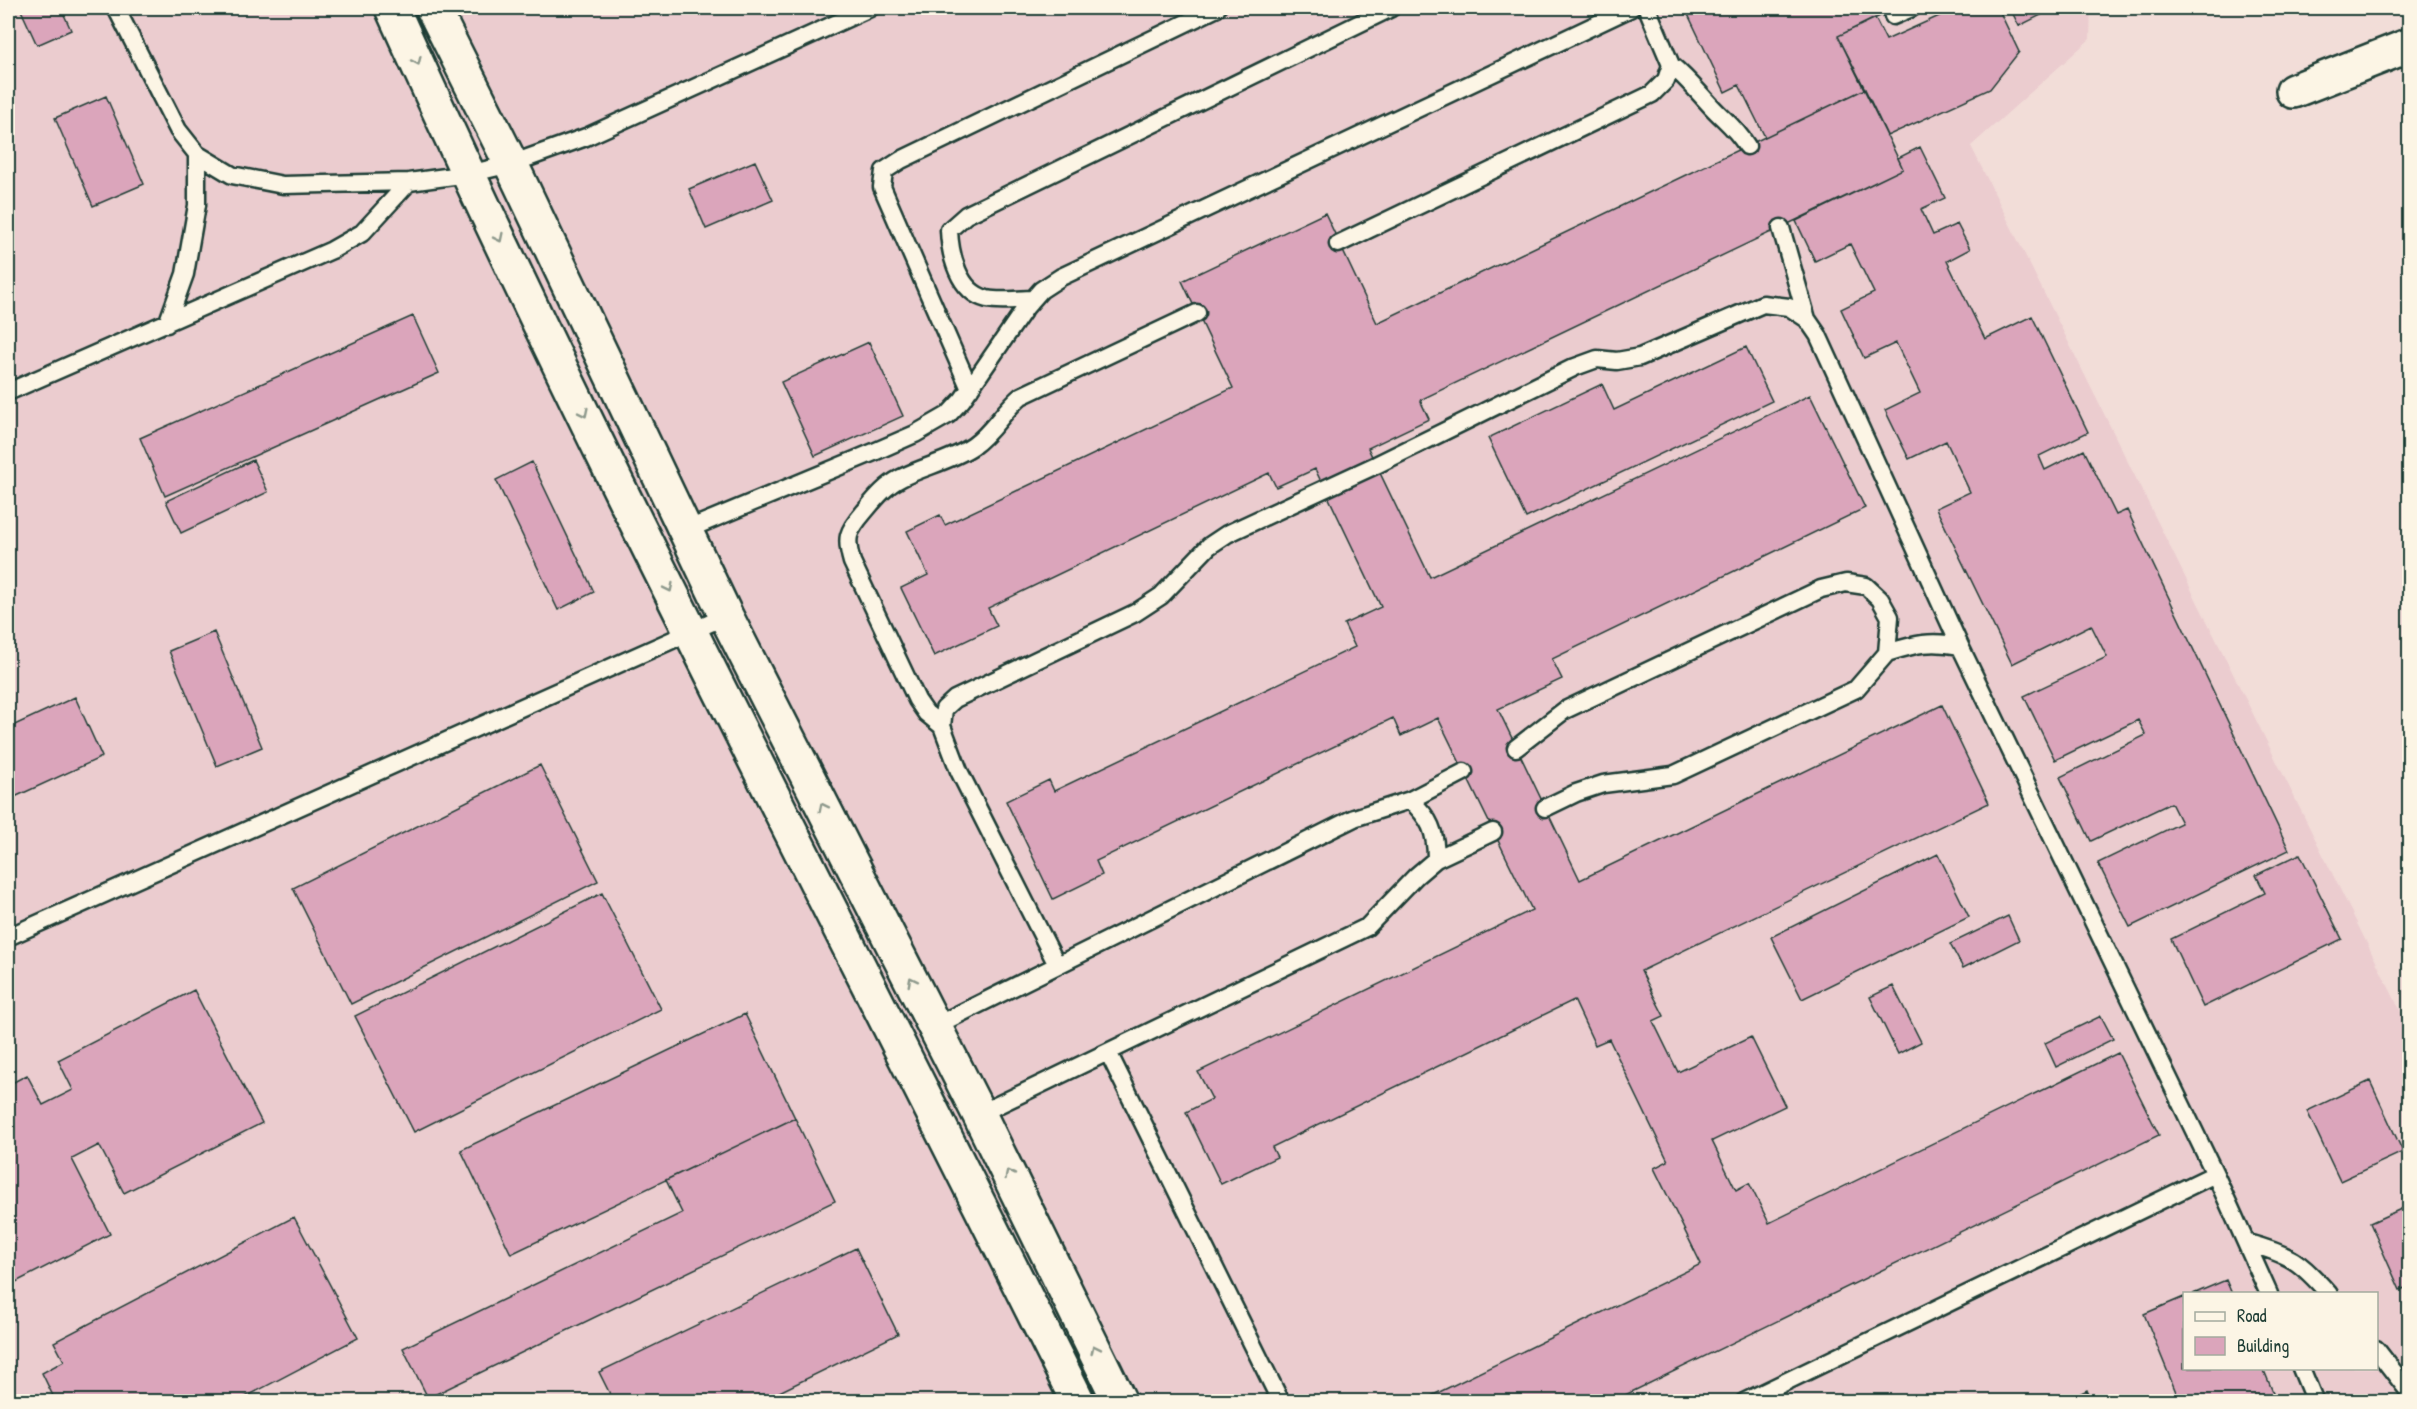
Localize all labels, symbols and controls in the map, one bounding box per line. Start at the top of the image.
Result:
one-way arrow [409,54,421,65]
one-way arrow [491,231,503,242]
one-way arrow [576,407,588,418]
one-way arrow [662,582,674,593]
one-way arrow [819,803,830,813]
one-way arrow [908,977,919,987]
one-way arrow [1004,1169,1016,1180]
legend [2183,1292,2378,1370]
text: Road [2237,1303,2267,1328]
text: Building [2237,1333,2289,1358]
one-way arrow [1090,1344,1102,1355]

